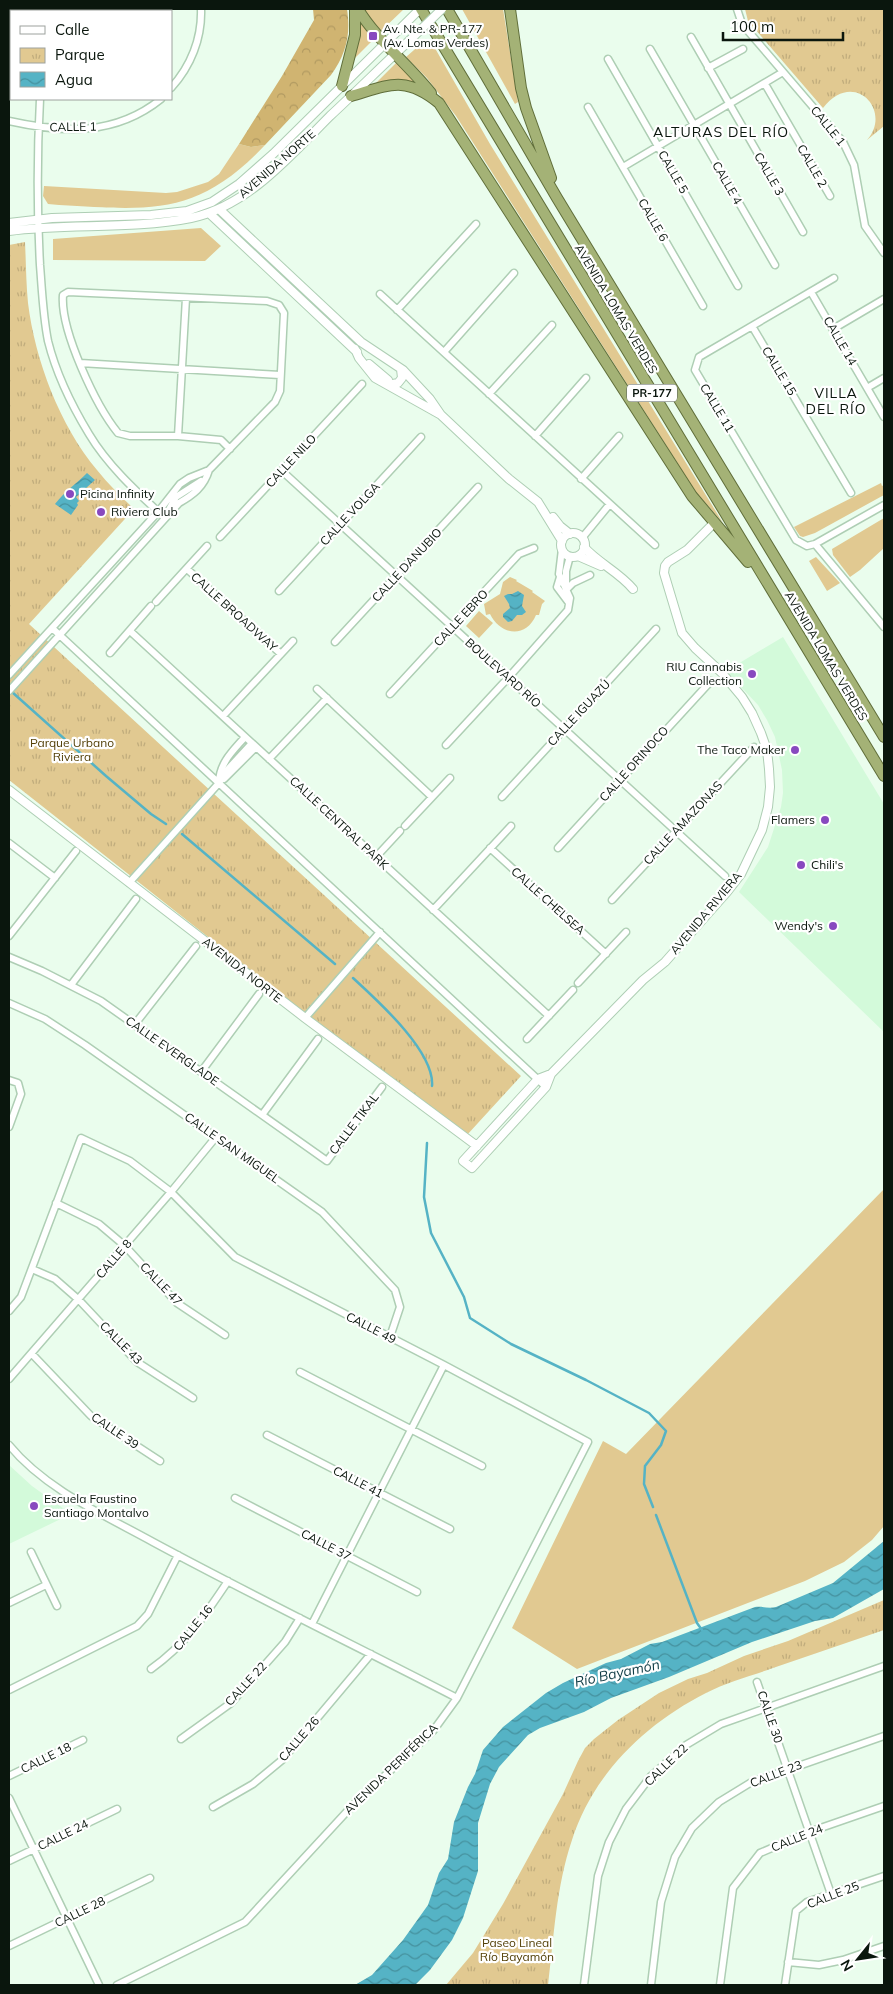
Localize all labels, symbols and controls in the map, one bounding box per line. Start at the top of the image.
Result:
legend [10,10,172,100]
scale bar [723,10,843,42]
text: 100 m [730,17,774,36]
text: Calle [55,20,89,39]
place label: Av. Nte. & PR-177 (Av. Lomas Verdes) [383,21,489,50]
marker: Av. Nte. & PR-177 (Av. Lomas Verdes) [367,30,379,42]
text: Parque [55,45,105,64]
text: Agua [55,70,93,89]
street label: CALLE 1 [808,103,849,149]
street label: CALLE 1 [49,119,97,134]
district label: ALTURAS DEL RÍO [653,123,789,141]
street label: AVENIDA NORTE [235,126,318,201]
street label: CALLE 2 [794,142,831,190]
street label: CALLE 5 [655,148,692,196]
street label: CALLE 3 [751,150,788,198]
street label: CALLE 4 [709,159,746,207]
street label: CALLE 6 [635,196,672,244]
street label: AVENIDA LOMAS VERDES [572,241,661,376]
street label: CALLE 14 [820,313,861,368]
street label: CALLE 15 [759,344,800,398]
street label: CALLE 11 [697,381,738,435]
road number: PR-177 [627,384,677,402]
district label: VILLA DEL RÍO [805,384,867,418]
street label: CALLE NILO [262,431,319,490]
street label: CALLE VOLGA [316,479,383,548]
place label: Picina Infinity [80,486,155,501]
marker: Picina Infinity [64,488,76,500]
place label: Riviera Club [111,504,178,519]
marker: Riviera Club [95,506,107,518]
street label: CALLE DANUBIO [368,524,445,605]
street label: CALLE BROADWAY [188,569,281,655]
street label: CALLE EBRO [430,586,491,649]
street label: AVENIDA LOMAS VERDES [782,588,871,723]
street label: BOULEVARD RÍO [462,634,545,711]
place label: RIU Cannabis Collection [666,659,742,688]
marker: RIU Cannabis Collection [746,668,758,680]
street label: CALLE IGUAZÚ [544,676,613,749]
street label: CALLE ORINOCO [596,723,671,804]
park label: Parque Urbano Riviera [30,735,114,764]
place label: The Taco Maker [697,742,786,757]
marker: The Taco Maker [789,744,801,756]
street label: CALLE CENTRAL PARK [287,773,392,873]
street label: CALLE AMAZONAS [640,778,725,868]
place label: Flamers [771,812,815,827]
marker: Flamers [819,814,831,826]
place label: Chili's [811,857,843,872]
marker: Chili's [795,859,807,871]
street label: CALLE CHELSEA [508,864,588,938]
street label: AVENIDA RIVIERA [667,868,745,957]
place label: Wendy's [775,918,823,933]
marker: Wendy's [827,920,839,932]
street label: AVENIDA NORTE [199,934,285,1005]
street label: CALLE EVERGLADE [123,1013,222,1088]
street label: CALLE TIKAL [326,1090,382,1157]
street label: CALLE SAN MIGUEL [182,1109,283,1186]
street label: CALLE 8 [92,1236,135,1281]
street label: CALLE 47 [137,1259,186,1308]
street label: CALLE 49 [344,1309,399,1347]
street label: CALLE 43 [97,1318,146,1367]
street label: CALLE 39 [88,1409,142,1452]
street label: CALLE 41 [331,1463,386,1501]
place label: Escuela Faustino Santiago Montalvo [44,1491,149,1520]
marker: Escuela Faustino Santiago Montalvo [28,1500,40,1512]
street label: CALLE 37 [299,1526,354,1564]
street label: CALLE 16 [170,1602,216,1654]
water label: Río Bayamón [573,1655,661,1691]
street label: CALLE 22 [222,1659,270,1709]
street label: CALLE 30 [755,1689,786,1745]
street label: CALLE 26 [275,1713,322,1764]
street label: AVENIDA PERIFÉRICA [341,1720,441,1817]
street label: CALLE 18 [18,1739,74,1776]
street label: CALLE 22 [641,1740,690,1789]
street label: CALLE 23 [748,1757,804,1790]
street label: CALLE 24 [35,1816,91,1853]
street label: CALLE 24 [769,1820,825,1855]
street label: CALLE 25 [805,1878,861,1911]
street label: CALLE 28 [52,1893,108,1930]
north arrow [833,1934,883,1984]
park label: Paseo Lineal Río Bayamón [480,1935,554,1964]
text: N [836,1956,857,1975]

